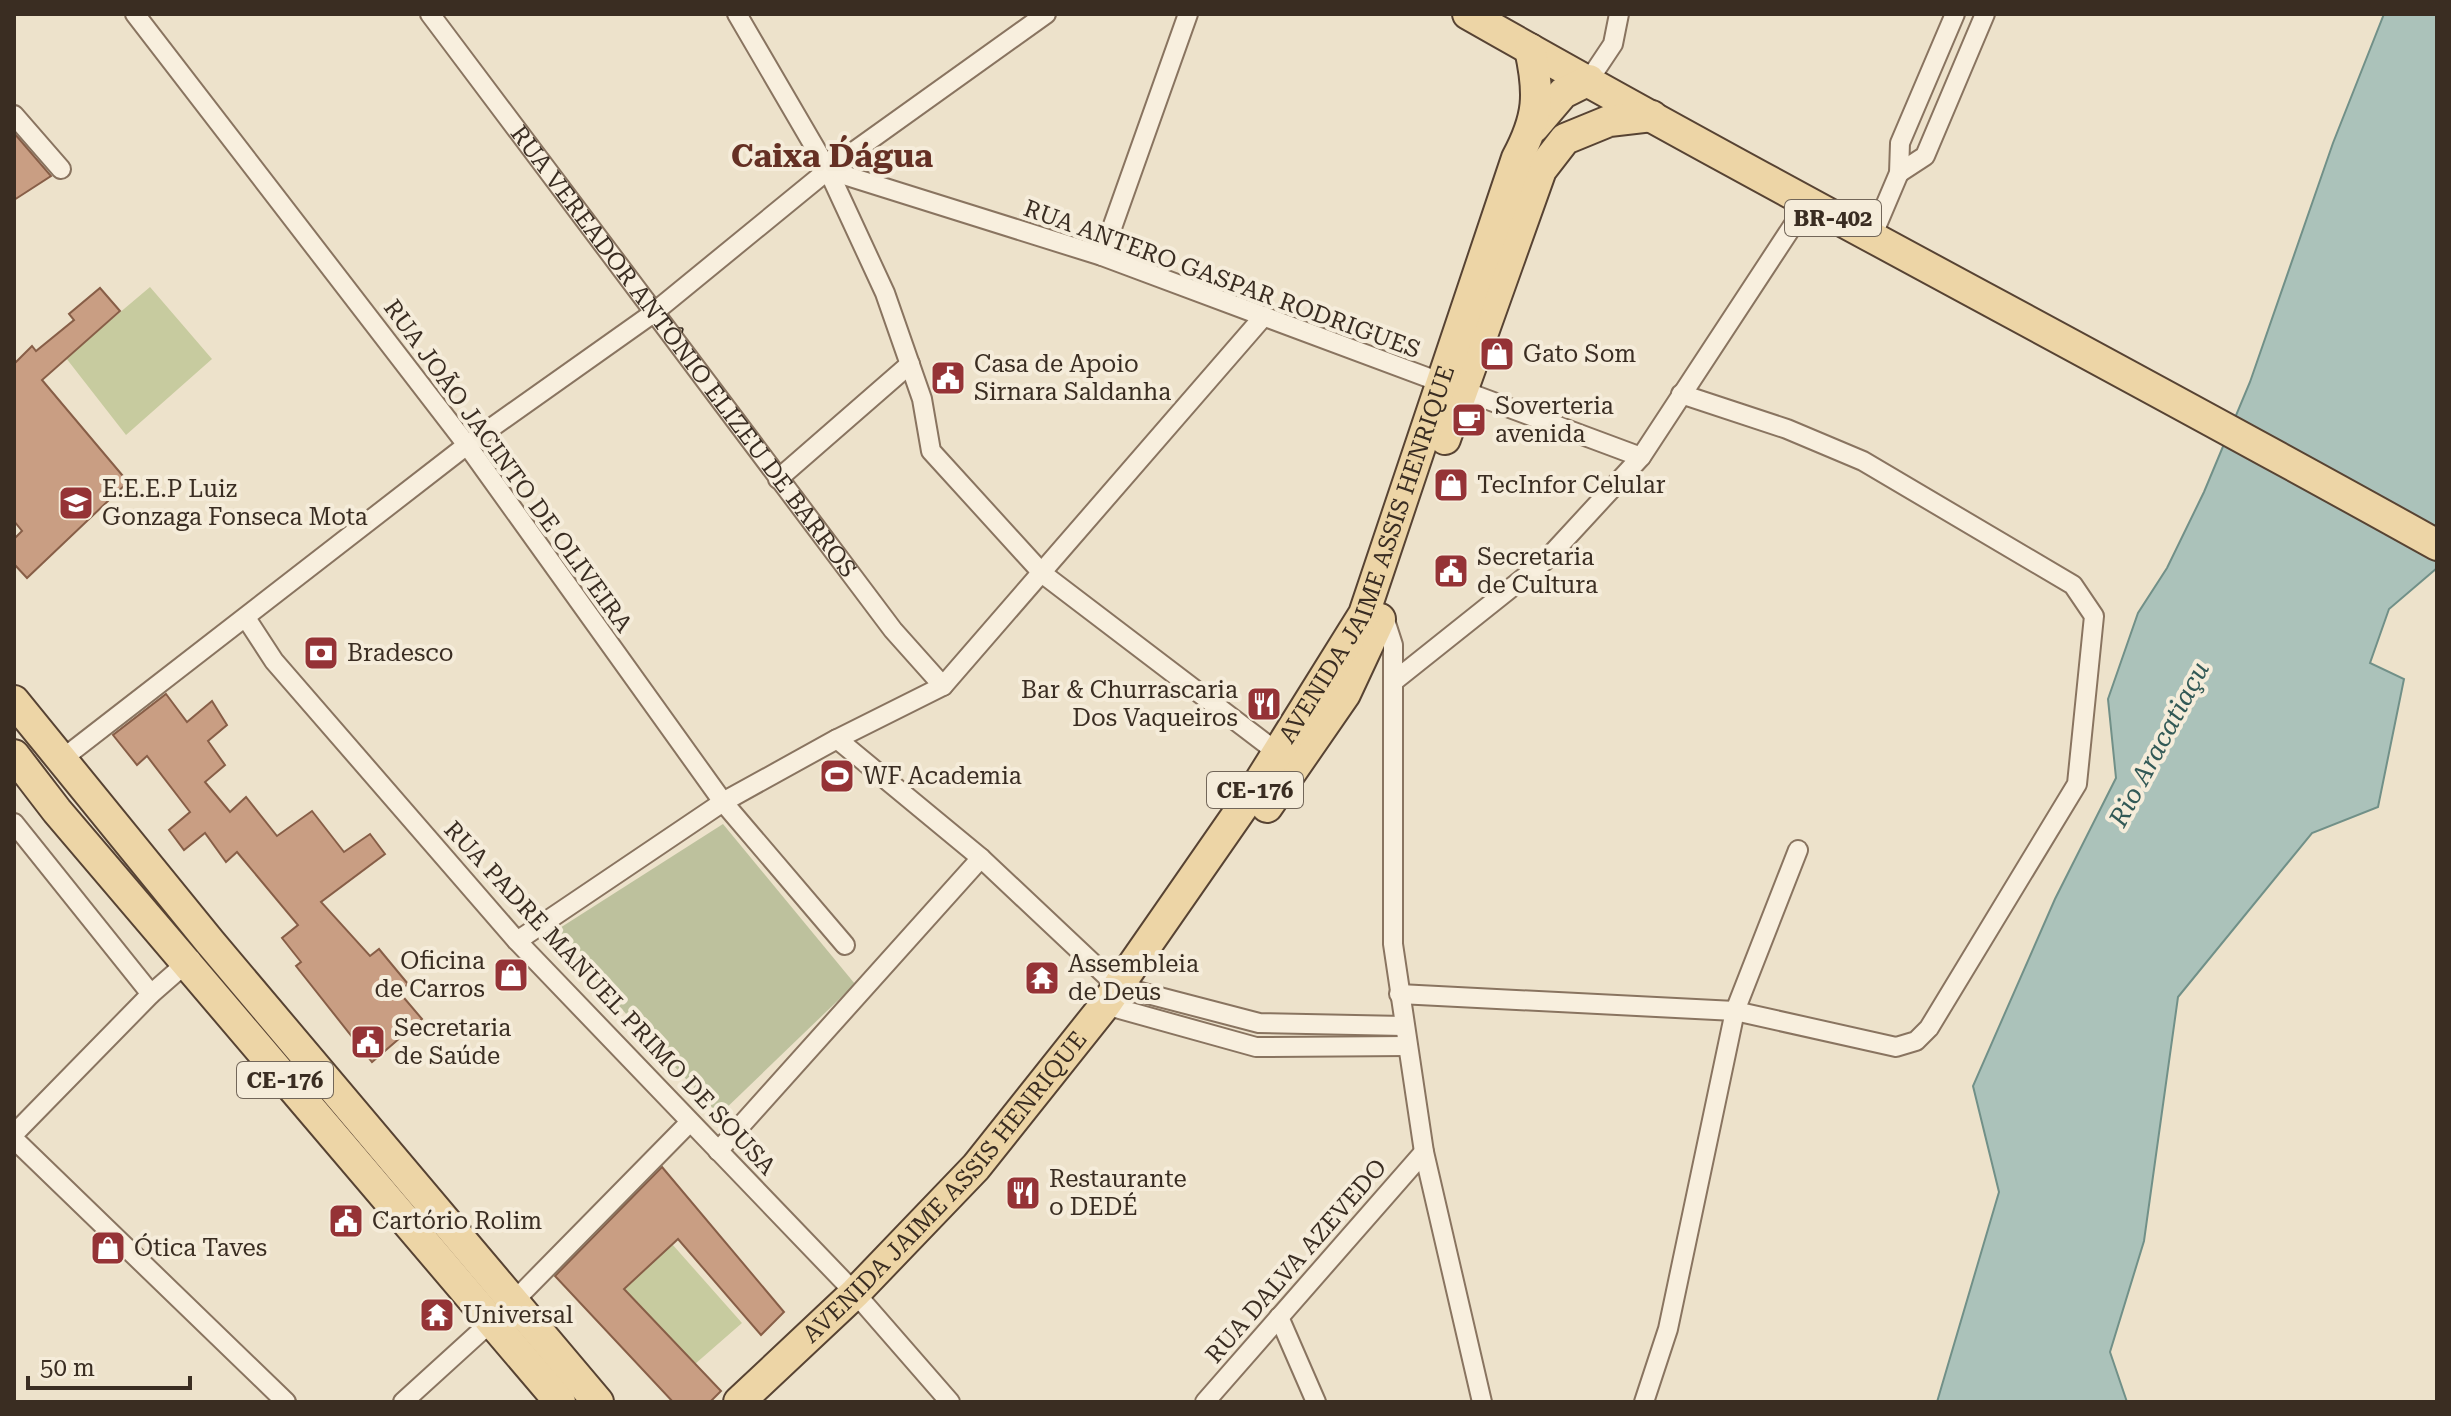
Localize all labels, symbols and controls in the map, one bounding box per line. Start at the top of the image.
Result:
street label: RUA VEREADOR ANTÔNIO ELIZEU DE BARROS [505,120,862,583]
district label: Caixa D´água [731,135,933,175]
street label: RUA ANTERO GASPAR RODRIGUES [1020,194,1424,364]
road number: BR-402 [1785,200,1881,236]
street label: RUA JOÃO JACINTO DE OLIVEIRA [378,294,639,638]
shop icon: Gato Som [1478,335,1516,373]
place label: Gato Som [1523,340,1636,368]
place label: Casa de Apoio Sirnara Saldanha [974,350,1171,406]
public building icon: Casa de Apoio Sirnara Saldanha [929,359,967,397]
street label: AVENIDA JAIME ASSIS HENRIQUE [1273,362,1460,748]
place label: Soverteria avenida [1495,392,1614,448]
cafe icon: Soverteria avenida [1450,401,1488,439]
shop icon: TecInfor Celular [1432,466,1470,504]
place label: TecInfor Celular [1477,471,1666,499]
place label: E.E.E.P Luiz Gonzaga Fonseca Mota [102,475,368,531]
school or university icon: E.E.E.P Luiz Gonzaga Fonseca Mota [57,484,95,522]
place label: Secretaria de Cultura [1477,543,1598,599]
public building icon: Secretaria de Cultura [1432,552,1470,590]
bank icon: Bradesco [302,634,340,672]
place label: Bradesco [347,639,453,667]
water label: Rio Aracatiaçu [2102,656,2215,833]
place label: Bar & Churrascaria Dos Vaqueiros [1021,676,1238,732]
restaurant icon: Bar & Churrascaria Dos Vaqueiros [1245,685,1283,723]
sports icon: WF Academia [818,757,856,795]
place label: WF Academia [863,762,1022,790]
road number: CE-176 [1207,772,1303,808]
street label: RUA PADRE MANUEL PRIMO DE SOUSA [438,815,782,1181]
place label: Oficina de Carros [375,947,485,1003]
place label: Assembleia de Deus [1068,950,1199,1006]
shop icon: Oficina de Carros [492,956,530,994]
temple icon: Assembleia de Deus [1023,959,1061,997]
place label: Secretaria de Saúde [394,1014,511,1070]
public building icon: Secretaria de Saúde [349,1023,387,1061]
street label: AVENIDA JAIME ASSIS HENRIQUE [797,1026,1092,1349]
road number: CE-176 [237,1062,333,1098]
street label: RUA DALVA AZEVEDO [1200,1153,1392,1369]
place label: Restaurante o DEDÉ [1049,1165,1187,1221]
restaurant icon: Restaurante o DEDÉ [1004,1174,1042,1212]
public building icon: Cartório Rolim [327,1202,365,1240]
place label: Cartório Rolim [372,1207,542,1235]
shop icon: Ótica Taves [89,1229,127,1267]
place label: Ótica Taves [134,1233,267,1262]
temple icon: Universal [418,1296,456,1334]
place label: Universal [463,1301,573,1329]
scale bar [28,1340,190,1390]
text: 50 m [40,1354,95,1382]

